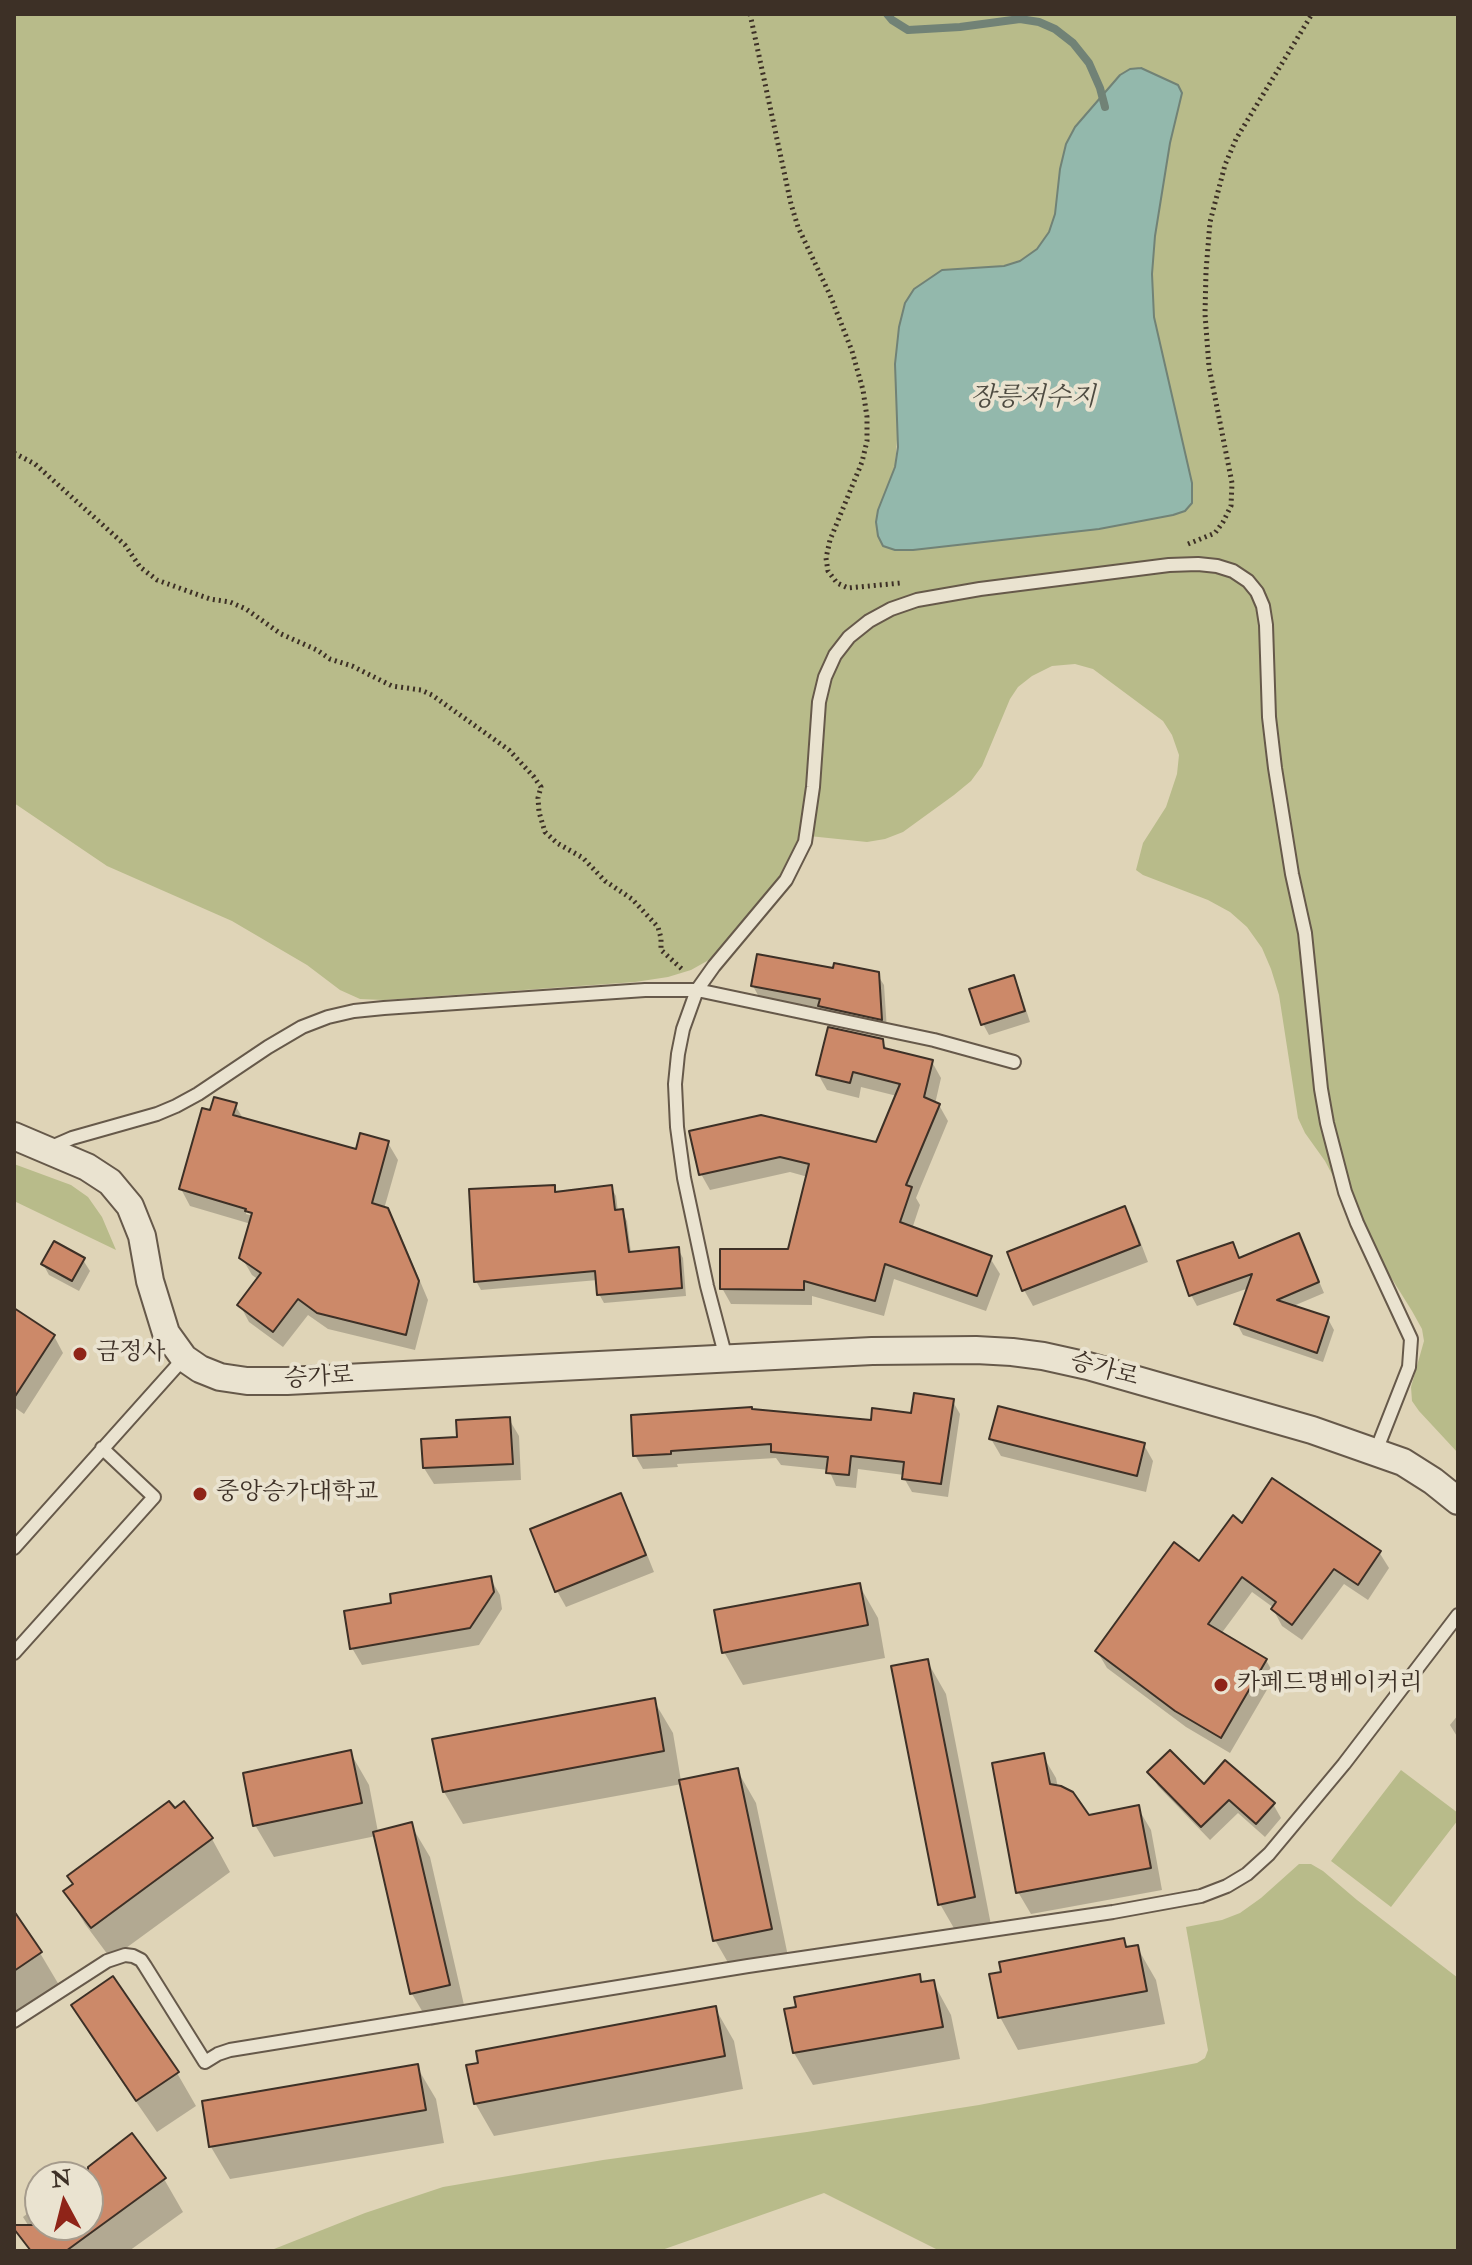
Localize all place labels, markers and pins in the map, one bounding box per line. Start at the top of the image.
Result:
place label: 금정사 [96,1340,166,1368]
marker: 금정사 [71,1345,89,1363]
place label: 중앙승가대학교 [216,1480,378,1508]
marker: 중앙승가대학교 [191,1485,209,1503]
place label: 카페드명베이커리 [1237,1671,1422,1699]
marker: 카페드명베이커리 [1212,1676,1230,1694]

